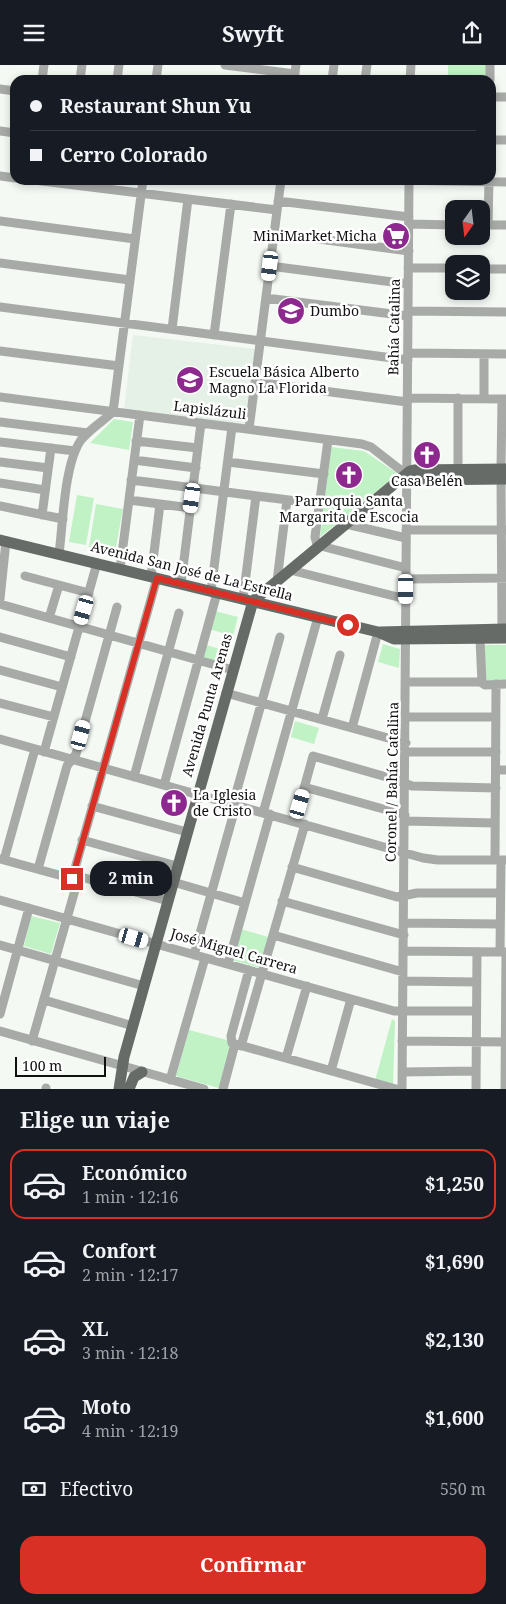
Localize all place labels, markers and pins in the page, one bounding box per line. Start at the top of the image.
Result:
supermarket icon: MiniMarket Micha [381,221,411,251]
place label: MiniMarket Micha [253,226,377,245]
school or university icon: Dumbo [276,296,306,326]
place label: Dumbo [310,301,359,320]
place label: Escuela Básica Alberto Magno La Florida [209,362,359,397]
school or university icon: Escuela Básica Alberto Magno La Florida [175,365,205,395]
church icon: Casa Belén [412,440,442,470]
church icon: Parroquia Santa Margarita de Escocia [334,460,364,490]
place label: Casa Belén [391,471,463,490]
place label: Parroquia Santa Margarita de Escocia [279,491,419,526]
place label: La Iglesia de Cristo [193,785,257,820]
church icon: La Iglesia de Cristo [159,788,189,818]

